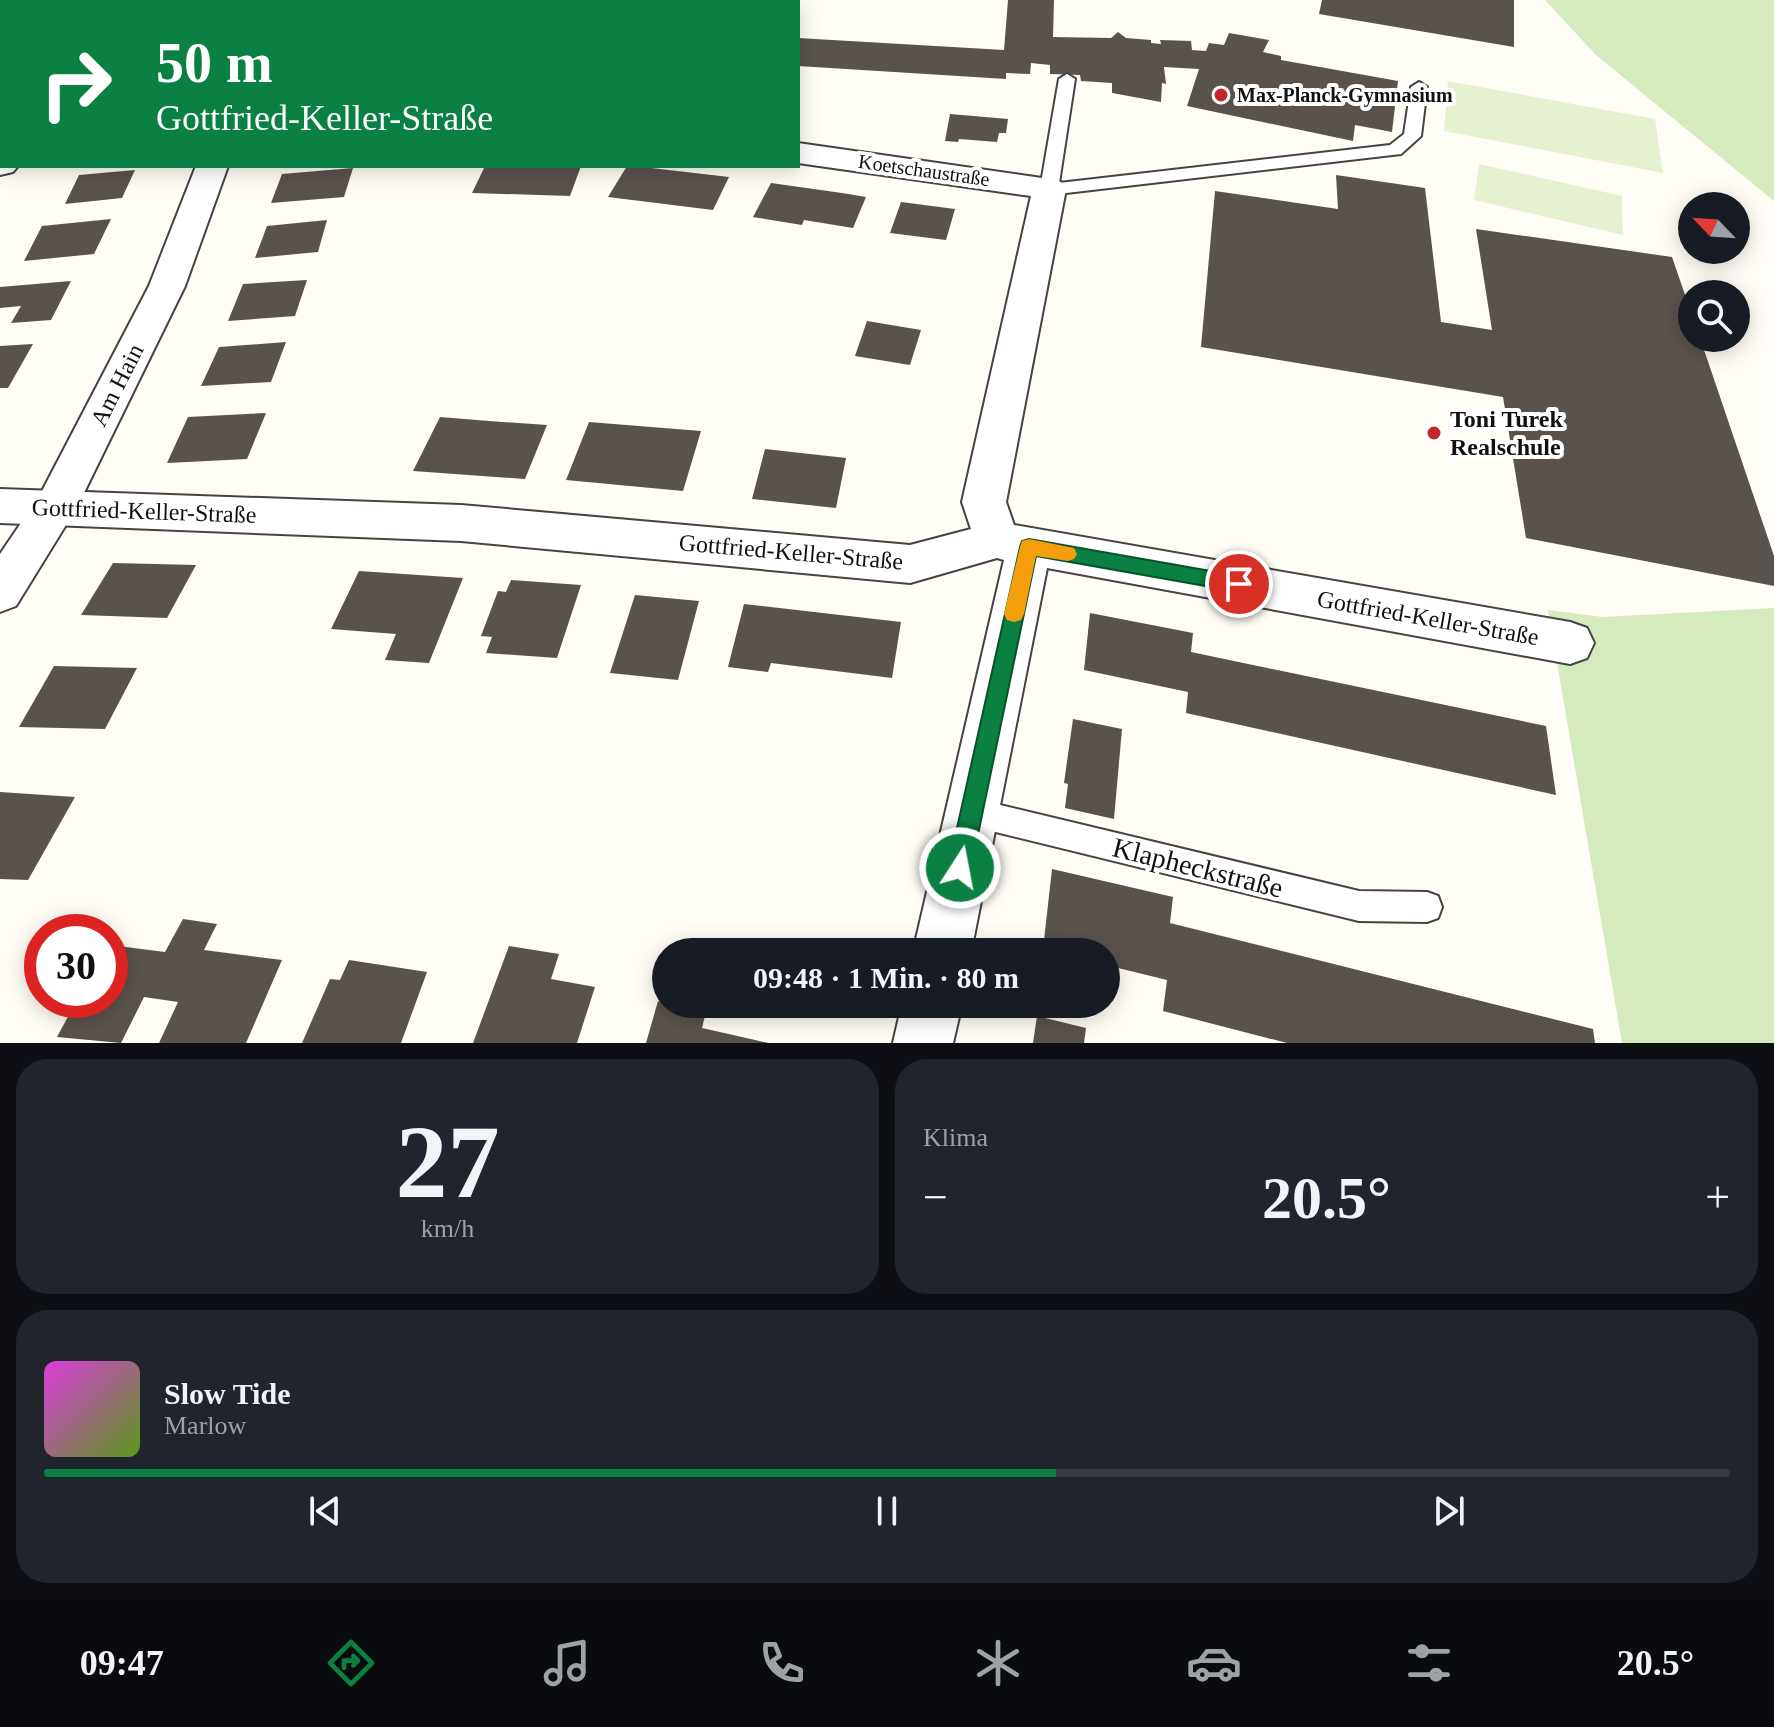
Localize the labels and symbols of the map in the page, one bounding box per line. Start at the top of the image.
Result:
place label: Max-Planck-Gymnasium [1237,84,1453,107]
marker: Max-Planck-Gymnasium [1212,86,1230,104]
street label: Koetschaustraße [857,150,991,190]
north arrow [1678,192,1750,264]
street label: Am Hain [85,340,149,430]
place label: Toni Turek Realschule [1450,406,1563,460]
marker: Toni Turek Realschule [1425,424,1443,442]
street label: Gottfried-Keller-Straße [31,494,257,528]
street label: Gottfried-Keller-Straße [678,529,904,575]
pin [1205,550,1273,618]
street label: Gottfried-Keller-Straße [1315,586,1541,650]
position arrow [918,826,1002,910]
street label: Klapheckstraße [1110,831,1286,904]
speed limit sign: 30 [24,914,128,1018]

